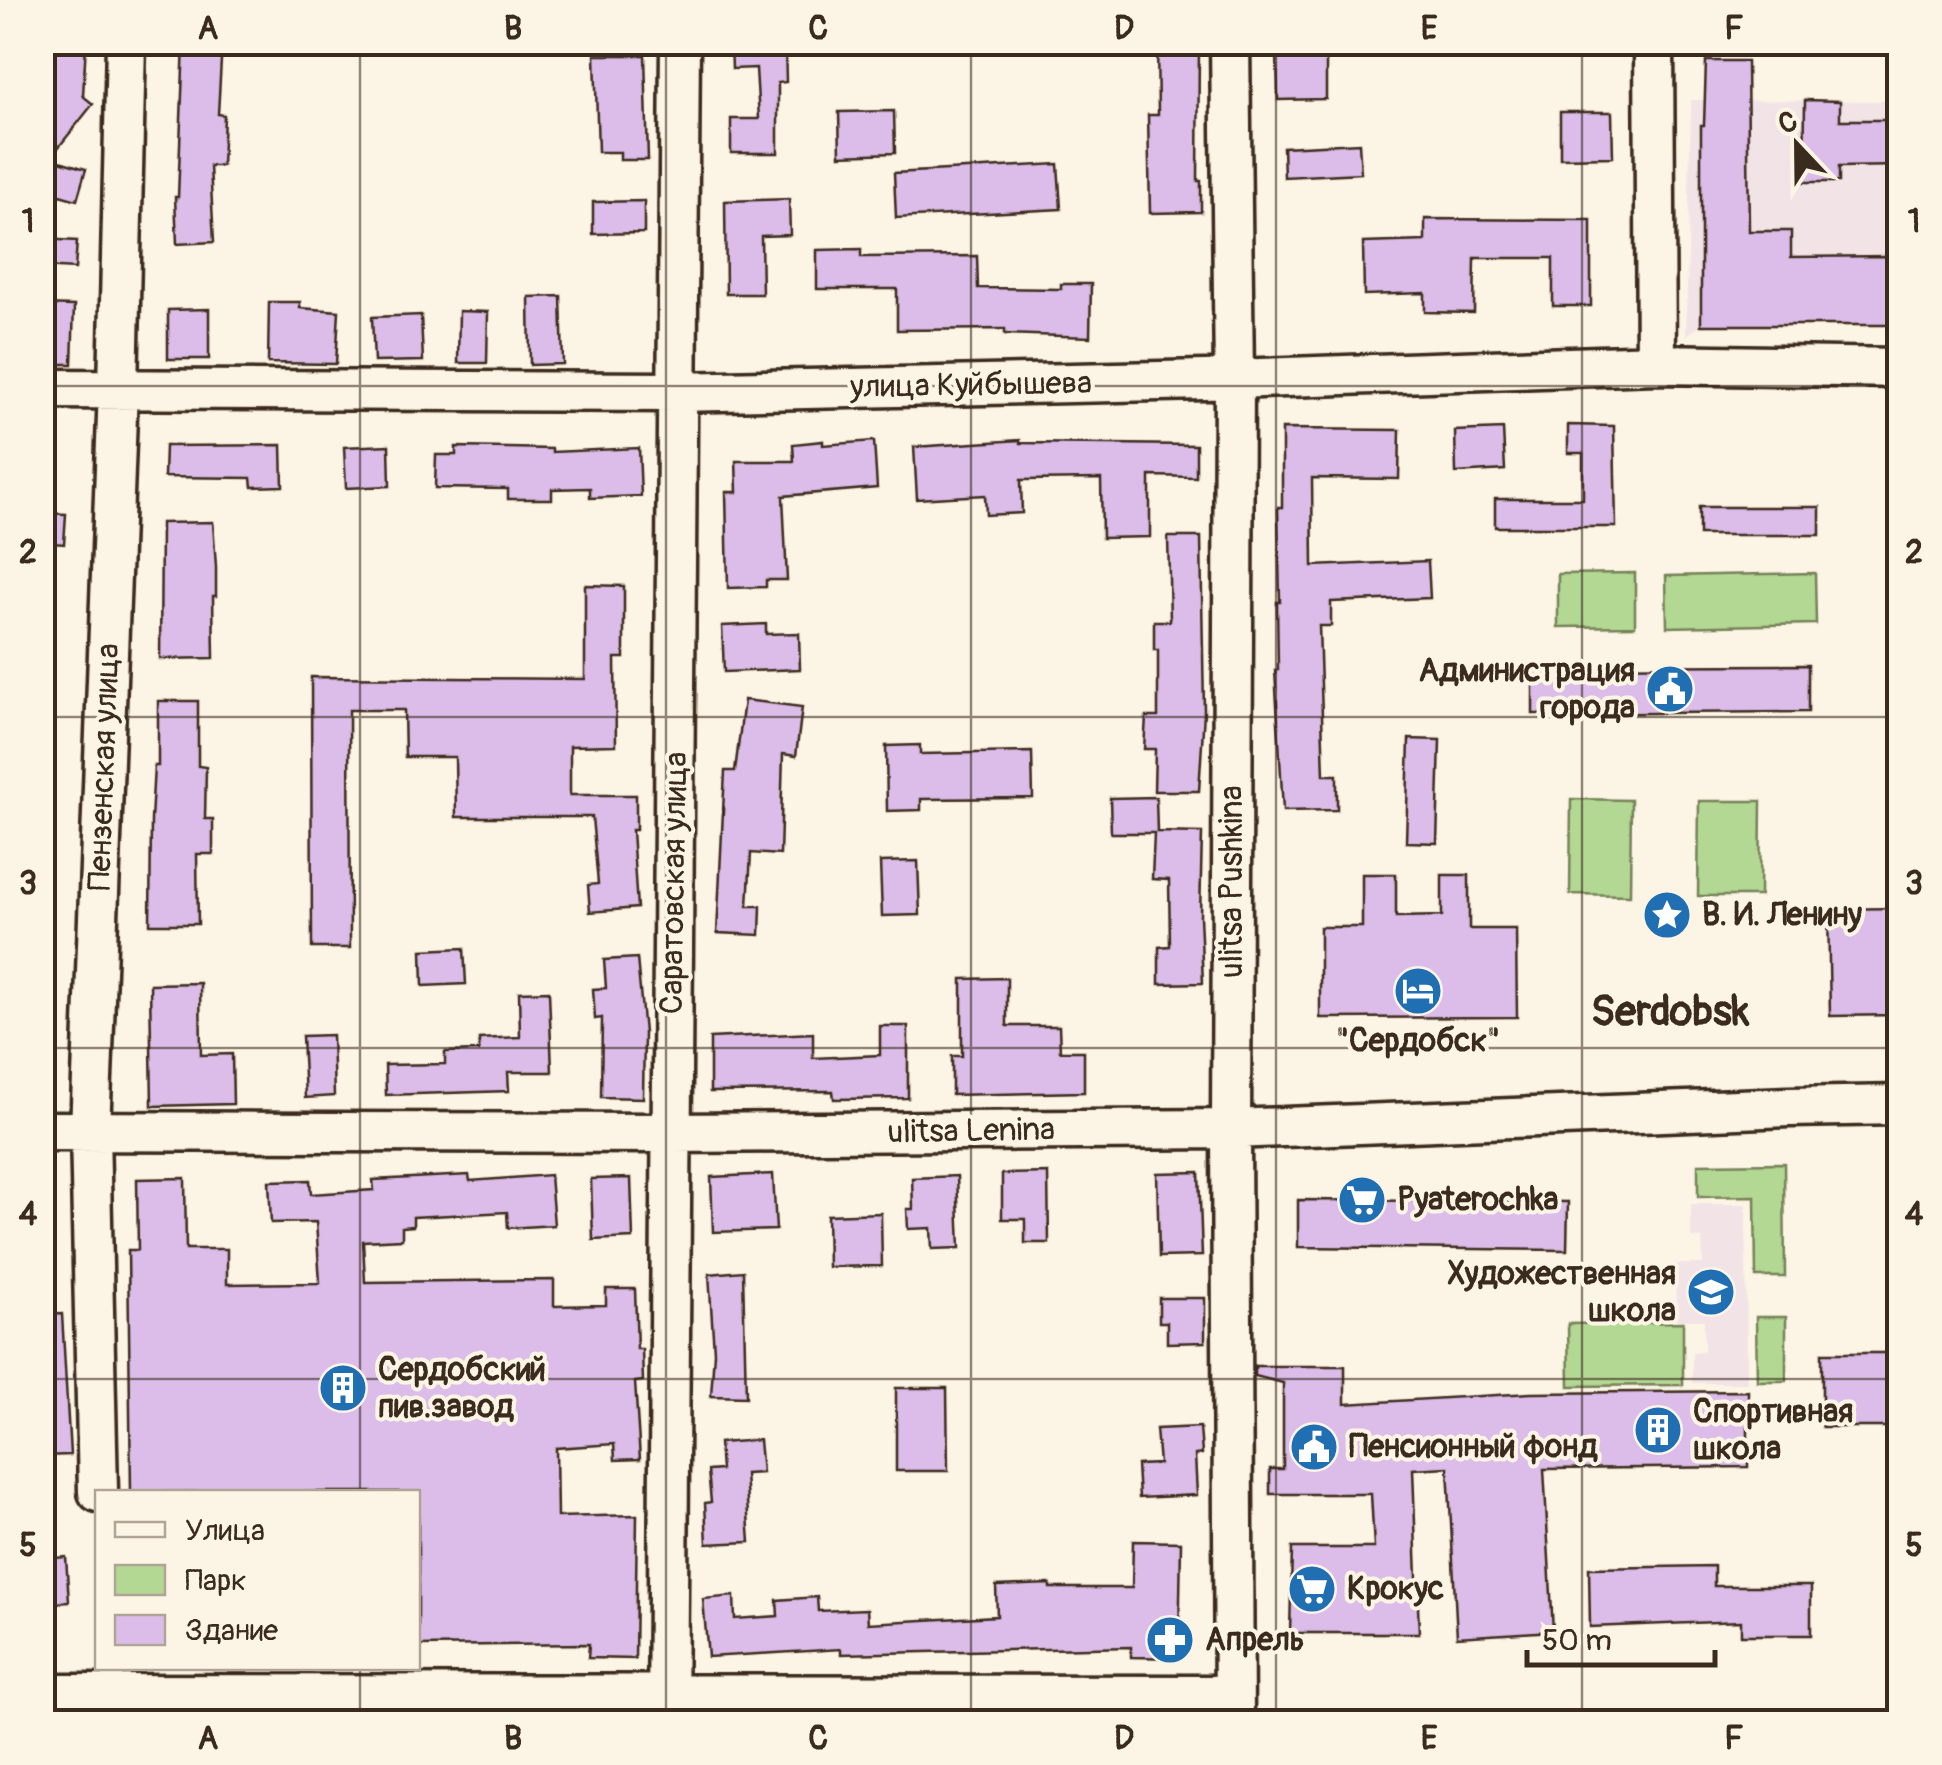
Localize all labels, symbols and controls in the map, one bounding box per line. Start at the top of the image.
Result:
text: A [198,9,219,49]
text: B [504,9,522,49]
text: C [808,9,828,49]
text: D [1114,9,1134,49]
text: E [1421,9,1438,49]
text: F [1724,9,1744,49]
north arrow [1747,95,1847,195]
text: С [1774,104,1803,143]
text: 1 [22,202,34,242]
text: 1 [1908,202,1920,242]
street label: улица Куйбышева [849,363,1092,407]
text: 2 [19,533,37,573]
text: 2 [1905,533,1923,573]
street label: Пензенская улица [80,643,128,891]
place label: Администрация города [1419,651,1635,728]
public building icon: Администрация города [1644,663,1696,715]
street label: Саратовская улица [652,751,696,1015]
street label: ulitsa Pushkina [1212,785,1252,979]
text: 3 [19,864,37,904]
text: 3 [1905,864,1923,904]
place icon: В. И. Ленину [1641,889,1693,941]
place label: В. И. Ленину [1702,895,1862,935]
hotel icon: "Сердобск" [1392,965,1444,1017]
district label: Serdobsk [1591,986,1750,1038]
place label: "Сердобск" [1336,1021,1500,1061]
street label: ulitsa Lenina [887,1110,1055,1152]
supermarket icon: Pyaterochka [1336,1174,1388,1226]
place label: Pyaterochka [1397,1180,1558,1220]
text: 4 [19,1195,38,1235]
text: 4 [1905,1195,1924,1235]
place label: Художественная школа [1447,1254,1676,1331]
school or university icon: Художественная школа [1685,1266,1737,1318]
place label: Сердобский пив.завод [378,1350,546,1427]
building icon: Сердобский пив.завод [317,1362,369,1414]
place label: Спортивная школа [1693,1392,1853,1469]
building icon: Спортивная школа [1632,1404,1684,1456]
public building icon: Пенсионный фонд [1288,1421,1340,1473]
place label: Пенсионный фонд [1349,1427,1598,1467]
legend [95,1490,420,1670]
text: Улица [185,1512,265,1549]
text: 5 [19,1526,37,1566]
text: 5 [1905,1526,1923,1566]
text: Парк [185,1562,247,1599]
supermarket icon: Крокус [1286,1563,1338,1615]
place label: Крокус [1347,1569,1444,1609]
scale bar [1527,1605,1714,1667]
text: Здание [185,1612,278,1649]
pharmacy icon: Апрель [1144,1614,1196,1666]
place label: Апрель [1205,1620,1305,1660]
text: 50 m [1542,1622,1612,1659]
text: A [198,1719,219,1759]
text: B [504,1719,522,1759]
text: C [808,1719,828,1759]
text: D [1114,1719,1134,1759]
text: E [1421,1719,1438,1759]
text: F [1724,1719,1744,1759]

